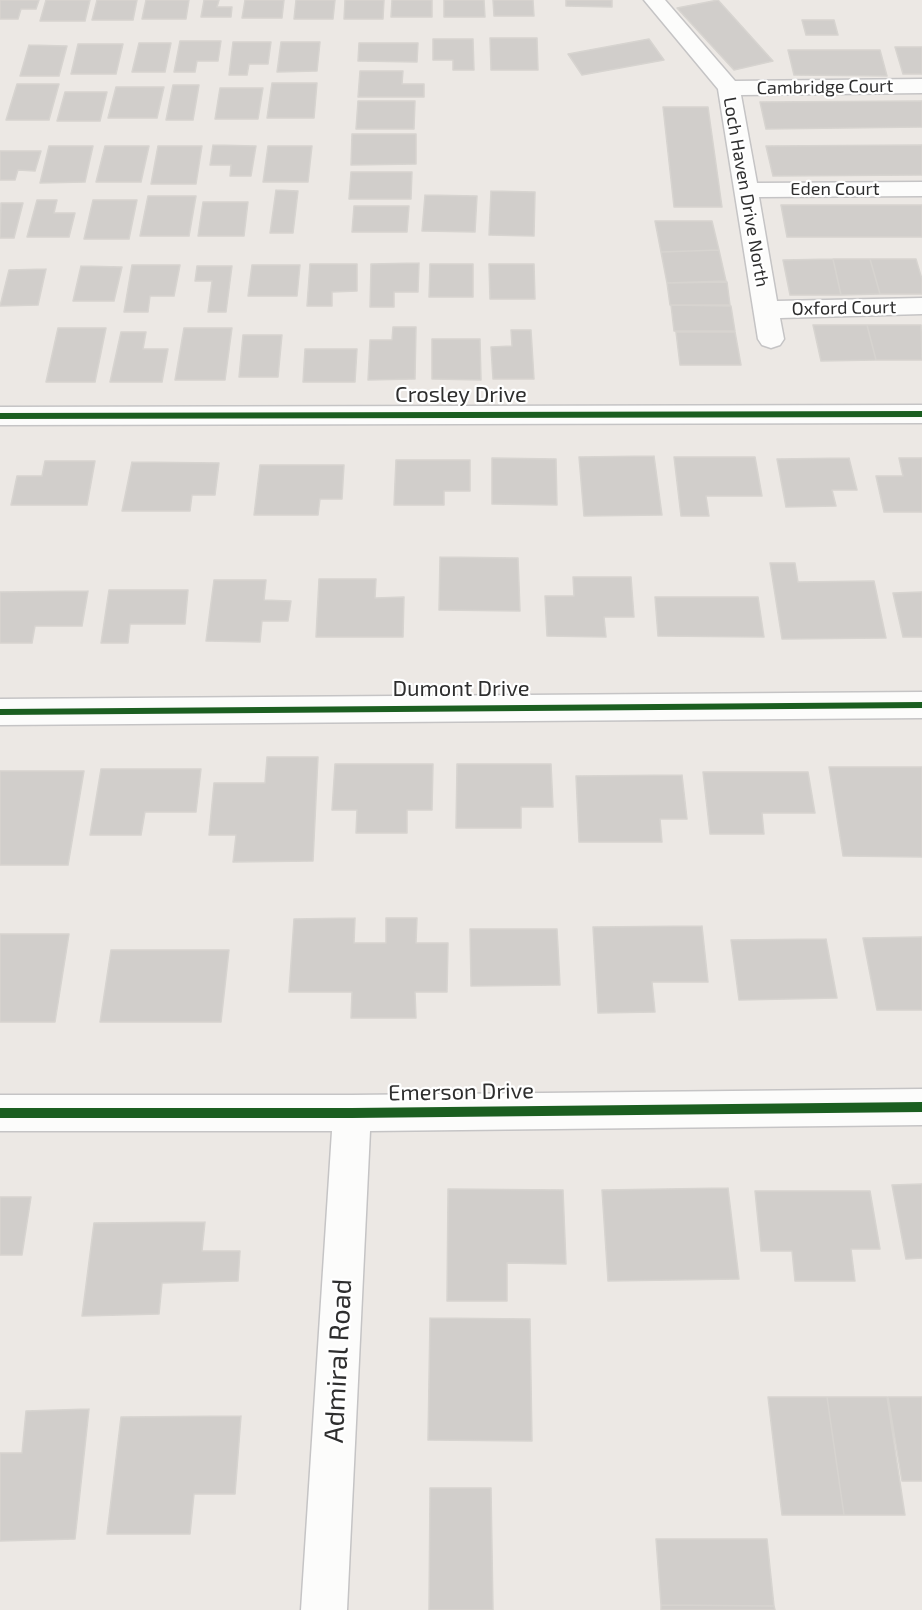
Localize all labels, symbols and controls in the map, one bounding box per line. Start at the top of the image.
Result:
street label: Cambridge Court [757,75,893,99]
street label: Loch Haven Drive North [719,95,773,289]
street label: Eden Court [790,178,880,200]
street label: Oxford Court [792,296,896,320]
street label: Crosley Drive [395,382,527,408]
street label: Dumont Drive [392,676,530,702]
street label: Emerson Drive [388,1078,534,1106]
street label: Admiral Road [318,1278,358,1444]

